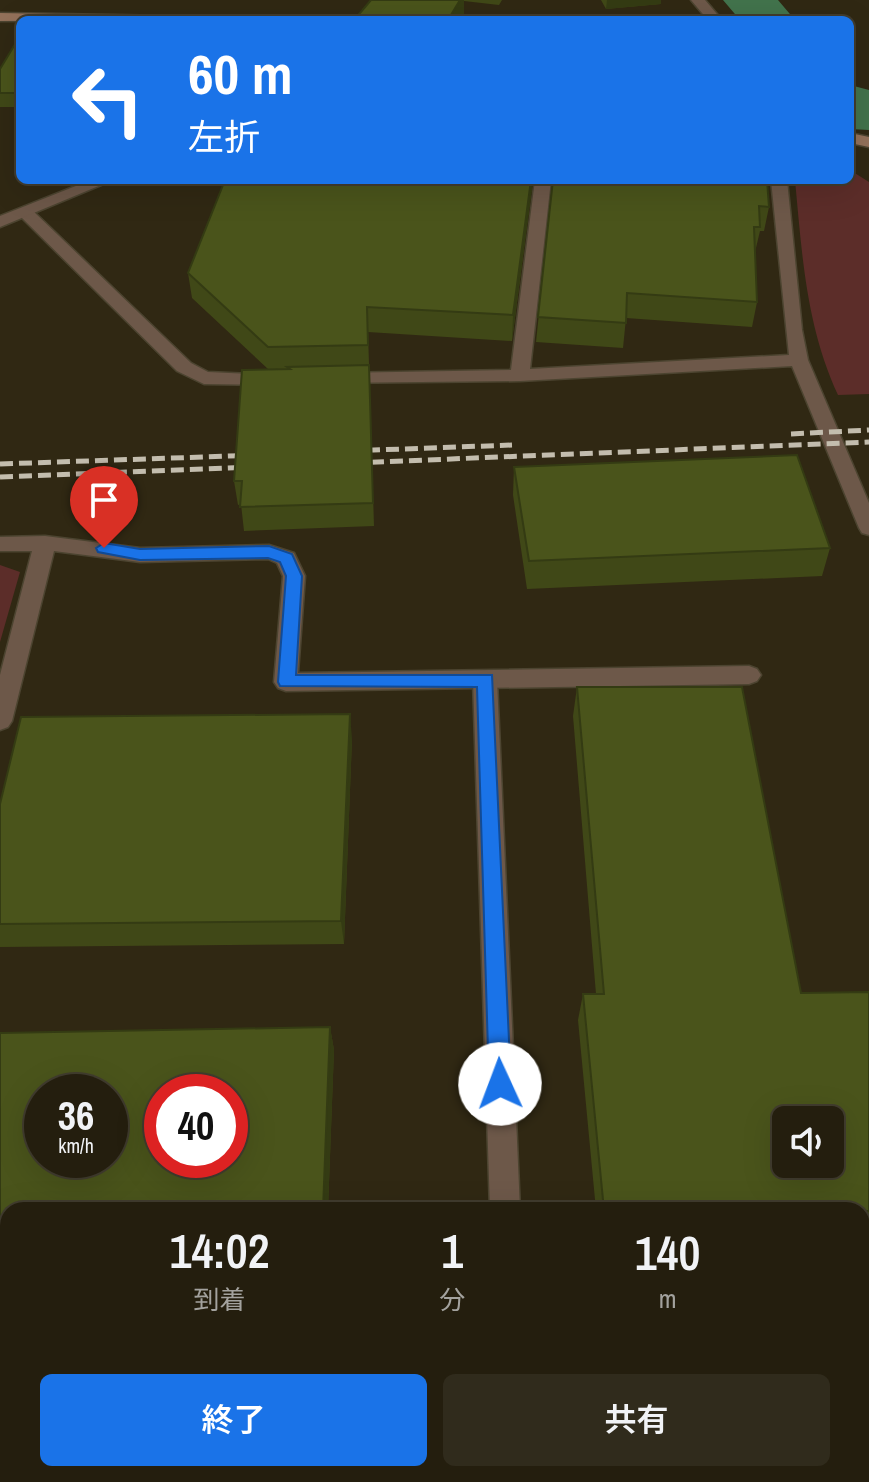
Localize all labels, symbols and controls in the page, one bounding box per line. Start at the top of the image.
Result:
text: 60 m [188,36,293,111]
icon: left [56,48,160,152]
text: 左折 [188,113,260,161]
pin [70,466,138,548]
icon: arrive [82,478,126,522]
position arrow [458,1042,542,1126]
speed limit sign: 40 [144,1074,248,1178]
text: 36 [58,1089,94,1142]
map controls [772,1106,844,1178]
button: sound [772,1106,844,1178]
text: km/h [58,1132,94,1159]
text: 14:02 [170,1218,270,1283]
text: 1 [441,1218,463,1283]
text: 140 [635,1220,700,1285]
text: m [659,1281,676,1316]
text: 到着 [194,1282,246,1317]
text: 分 [439,1282,465,1317]
button: 終了 [40,1374,427,1466]
button: 共有 [443,1374,830,1466]

